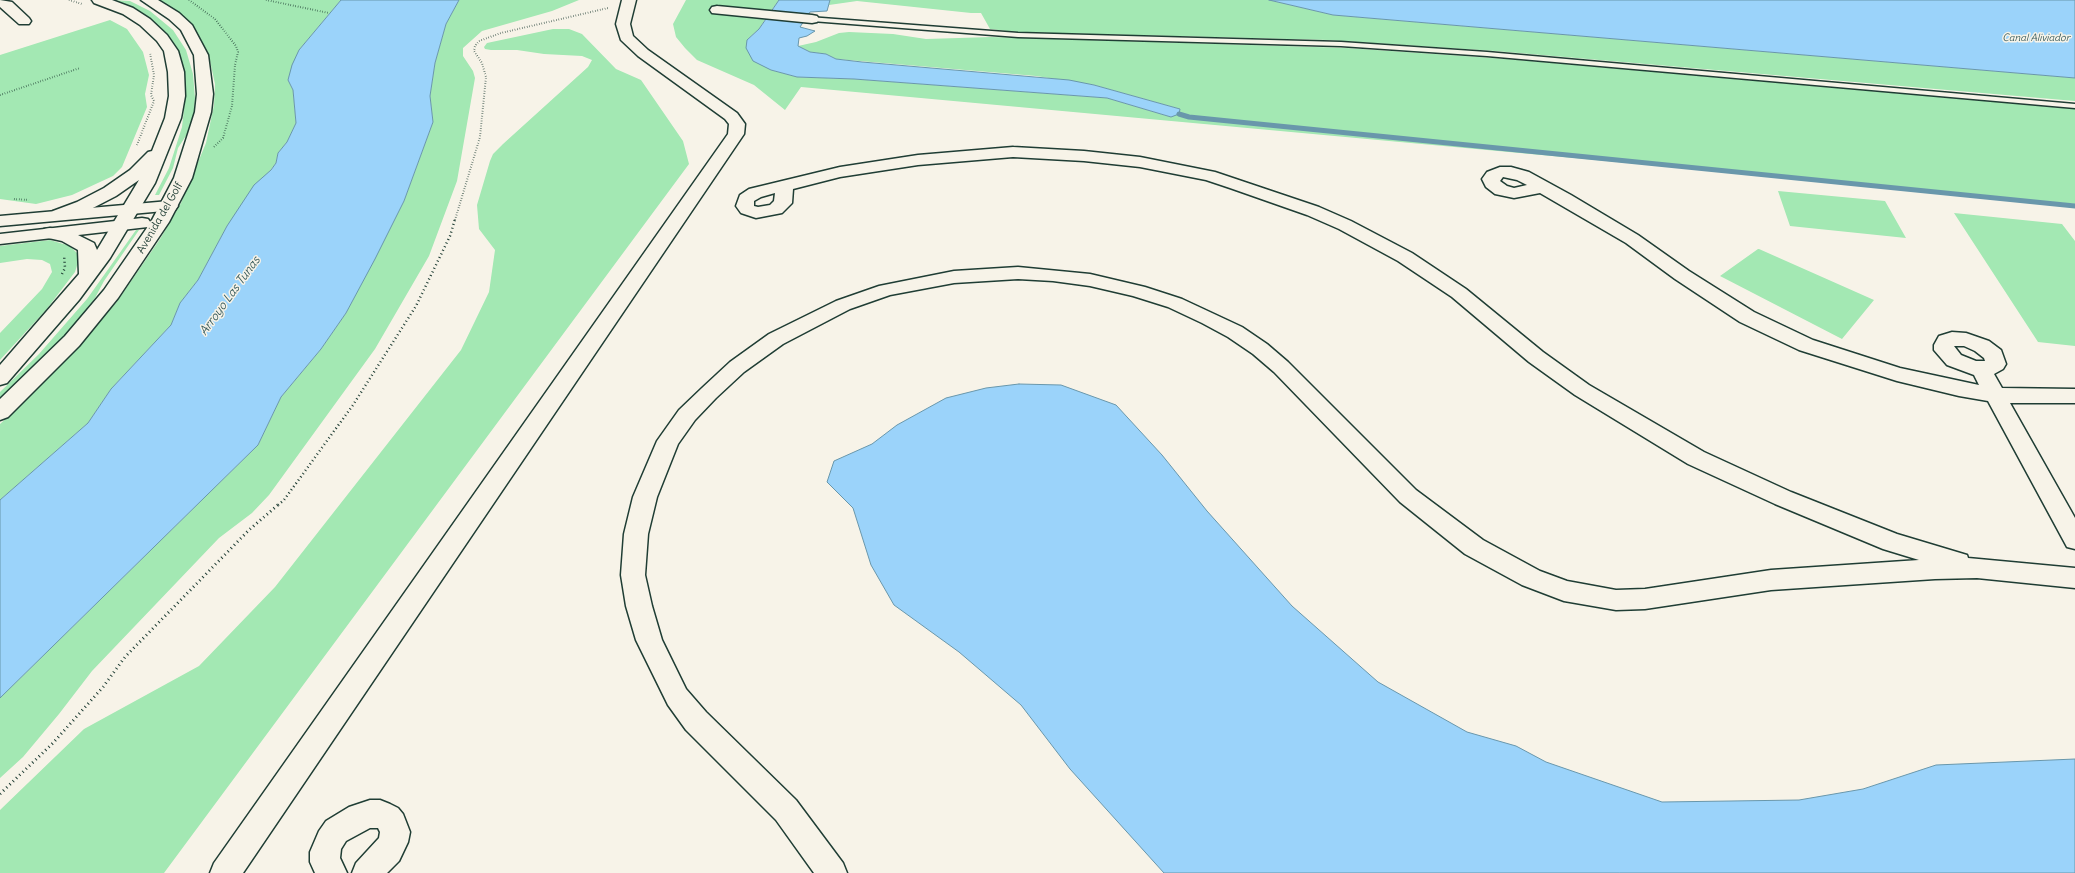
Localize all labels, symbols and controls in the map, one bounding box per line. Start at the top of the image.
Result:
water label: Canal Aliviador [2002,32,2070,44]
street label: Avenida del Golf [134,180,186,256]
water label: Arroyo Las Tunas [197,254,263,338]

